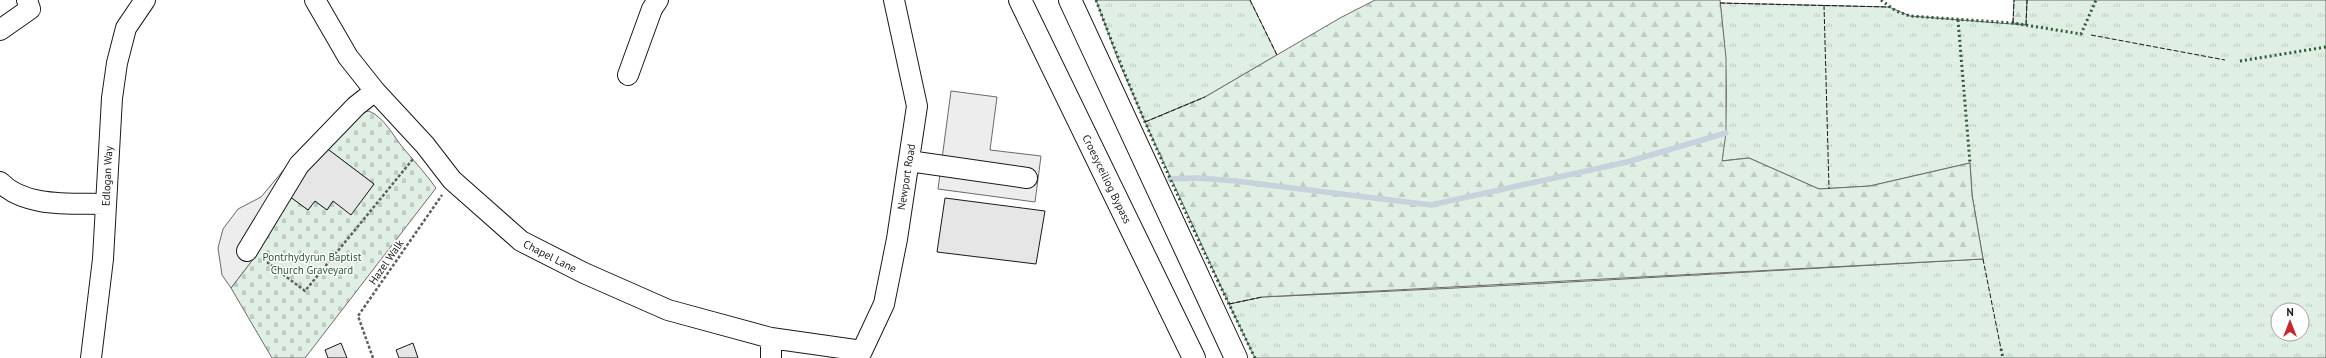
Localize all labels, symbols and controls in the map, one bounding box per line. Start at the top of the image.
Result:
street label: Croesyceiliog Bypass [1079,132,1135,226]
street label: Newport Road [894,143,918,211]
street label: Edlogan Way [98,145,116,206]
street label: Hazel Walk [365,236,407,287]
street label: Chapel Lane [521,237,579,276]
park label: Pontrhydyrun Baptist Church Graveyard [263,250,362,277]
north arrow [2270,302,2310,342]
text: N [2286,305,2294,319]

